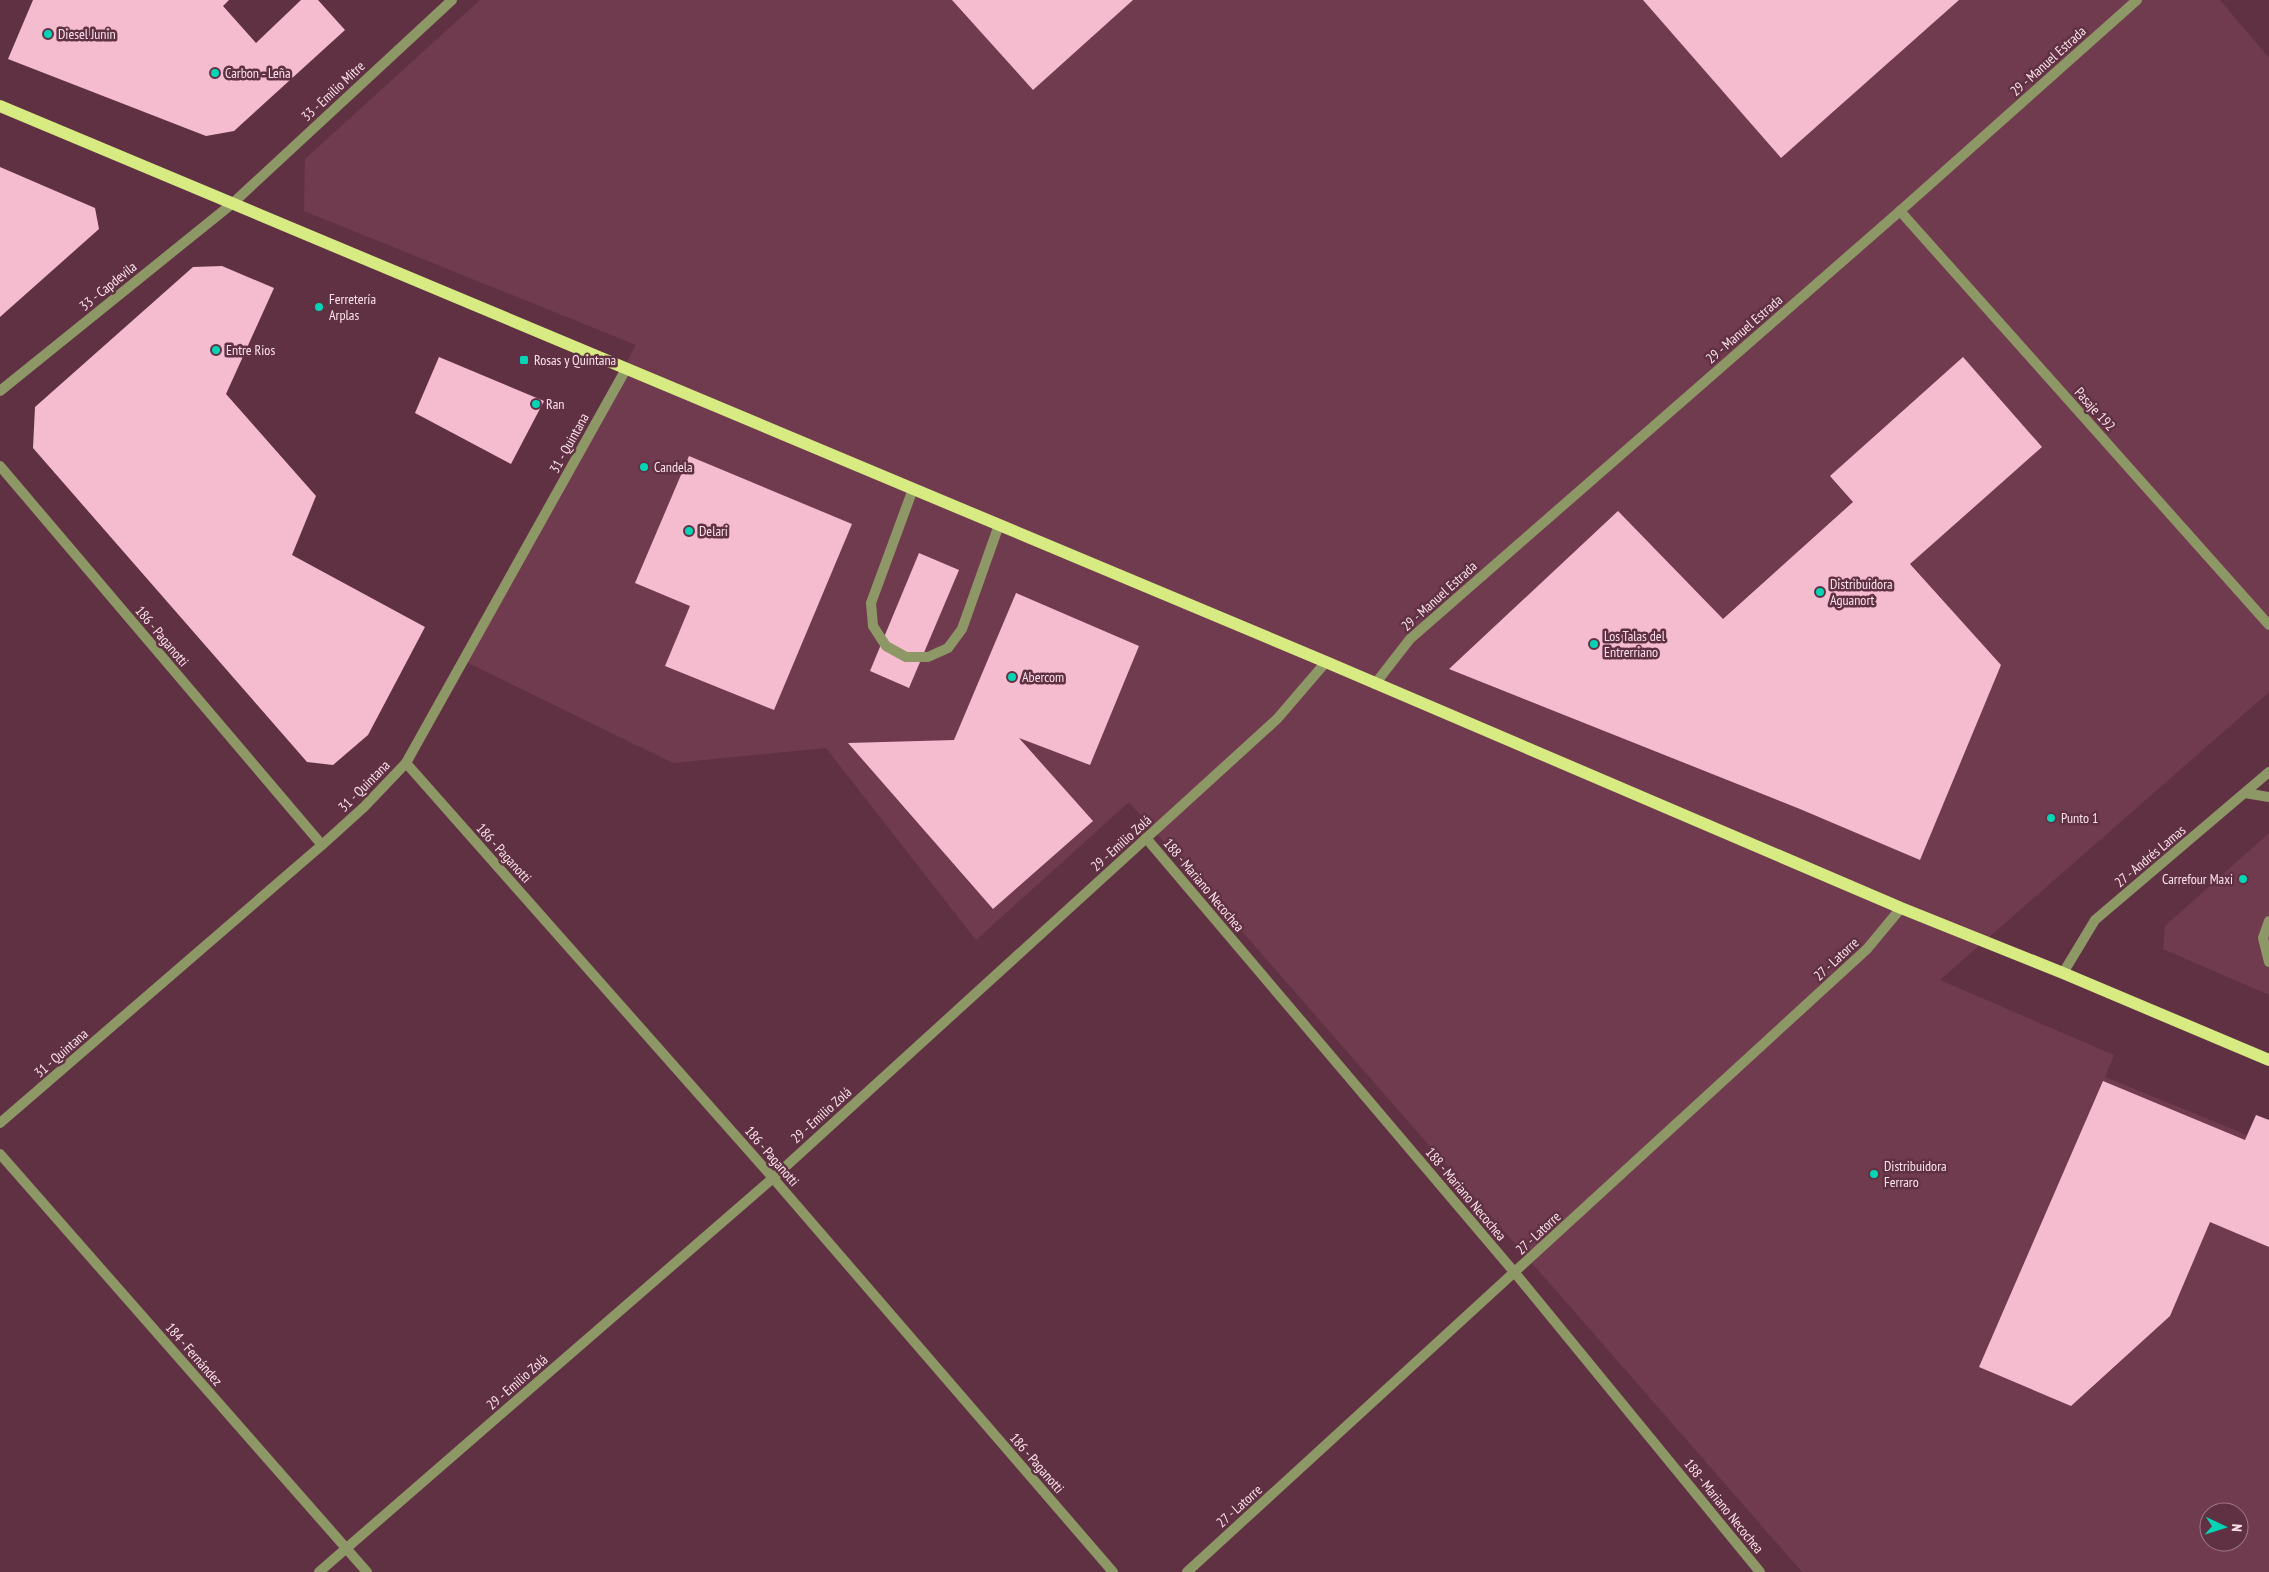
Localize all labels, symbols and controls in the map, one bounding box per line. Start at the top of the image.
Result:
street label: 29 - Manuel Estrada [2006,22,2090,100]
place label: Diesel Junin [58,25,116,43]
marker: Diesel Junin [42,28,54,40]
street label: 33 - Emilio Mitre [297,57,369,125]
place label: Carbon - Leña [225,64,291,82]
marker: Carbon - Leña [209,67,221,79]
street label: 33 - Capdevila [76,257,140,315]
place label: Ferretería Arplas [329,290,376,324]
street label: 29 - Manuel Estrada [1702,291,1786,367]
marker: Ferretería Arplas [313,301,325,313]
place label: Entre Rios [226,341,275,359]
marker: Entre Rios [210,344,222,356]
place label: Rosas y Quintana [534,351,616,369]
marker: Rosas y Quintana [518,354,530,366]
street label: Pasaje 192 [2071,383,2119,435]
place label: Ran [546,395,564,413]
marker: Ran [530,398,542,410]
street label: 31 - Quintana [545,410,593,476]
place label: Candela [654,458,693,476]
marker: Candela [638,461,650,473]
place label: Delari [699,522,728,540]
marker: Delari [683,525,695,537]
street label: 29 - Manuel Estrada [1397,557,1481,635]
place label: Distribuidora Aguanort [1830,575,1893,609]
marker: Distribuidora Aguanort [1814,586,1826,598]
street label: 186 - Paganotti [131,602,193,670]
place label: Los Talas del Entrerriano [1604,627,1666,661]
marker: Los Talas del Entrerriano [1588,638,1600,650]
place label: Abercom [1022,668,1064,686]
marker: Abercom [1006,671,1018,683]
street label: 31 - Quintana [334,756,394,816]
place label: Punto 1 [2061,809,2098,827]
street label: 29 - Emilio Zolá [1087,811,1155,875]
marker: Punto 1 [2045,812,2057,824]
street label: 186 - Paganotti [473,819,535,887]
street label: 27 - Andrés Lamas [2111,821,2189,891]
street label: 188 - Mariano Necochea [1160,835,1248,935]
place label: Carrefour Maxi [2162,870,2233,888]
marker: Carrefour Maxi [2237,873,2249,885]
street label: 27 - Latorre [1810,933,1863,984]
street label: 31 - Quintana [30,1025,92,1081]
street label: 29 - Emilio Zolá [787,1083,855,1147]
street label: 186 - Paganotti [741,1122,803,1190]
street label: 188 - Mariano Necochea [1422,1144,1510,1244]
place label: Distribuidora Ferraro [1884,1157,1947,1191]
marker: Distribuidora Ferraro [1868,1168,1880,1180]
street label: 27 - Latorre [1512,1207,1565,1258]
street label: 184 - Fernández [162,1319,226,1389]
street label: 29 - Emilio Zolá [483,1351,551,1413]
street label: 186 - Paganotti [1006,1429,1068,1497]
street label: 188 - Mariano Necochea [1680,1455,1768,1557]
street label: 27 - Latorre [1212,1481,1266,1531]
north arrow [2199,1502,2249,1552]
text: N [2228,1524,2246,1532]

